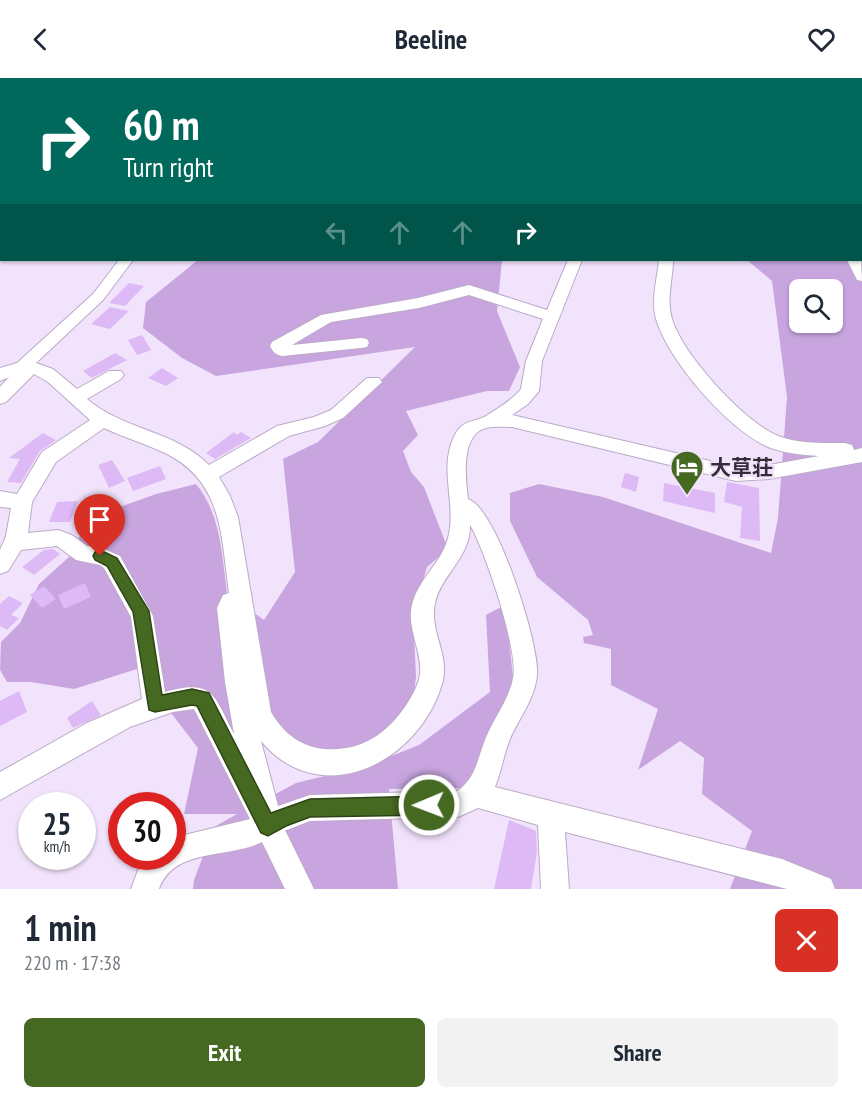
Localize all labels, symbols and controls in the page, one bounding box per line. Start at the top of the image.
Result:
text: Beeline [395,22,467,56]
icon: back [24,23,57,56]
icon: heart [805,23,838,56]
text: 60 m [123,97,200,152]
icon: right [24,102,102,180]
text: Turn right [123,150,214,184]
icon: left [320,216,353,249]
icon: ahead [383,216,416,249]
icon: ahead [446,216,479,249]
icon: right [509,216,542,249]
map controls [789,279,843,333]
button: search [789,279,843,333]
hotel icon: 大草荘 [669,449,705,496]
place label: 大草荘 [710,454,773,481]
pin [74,494,125,556]
icon: arrive [83,503,116,536]
position arrow [397,773,461,837]
speed limit sign: 30 [108,792,186,870]
text: 25 [43,804,71,843]
text: km/h [44,837,70,856]
text: 1 min [24,904,97,951]
button: close [775,909,838,972]
text: 220 m · 17:38 [24,950,121,976]
button: Exit [24,1018,425,1087]
button: Share [437,1018,838,1087]

